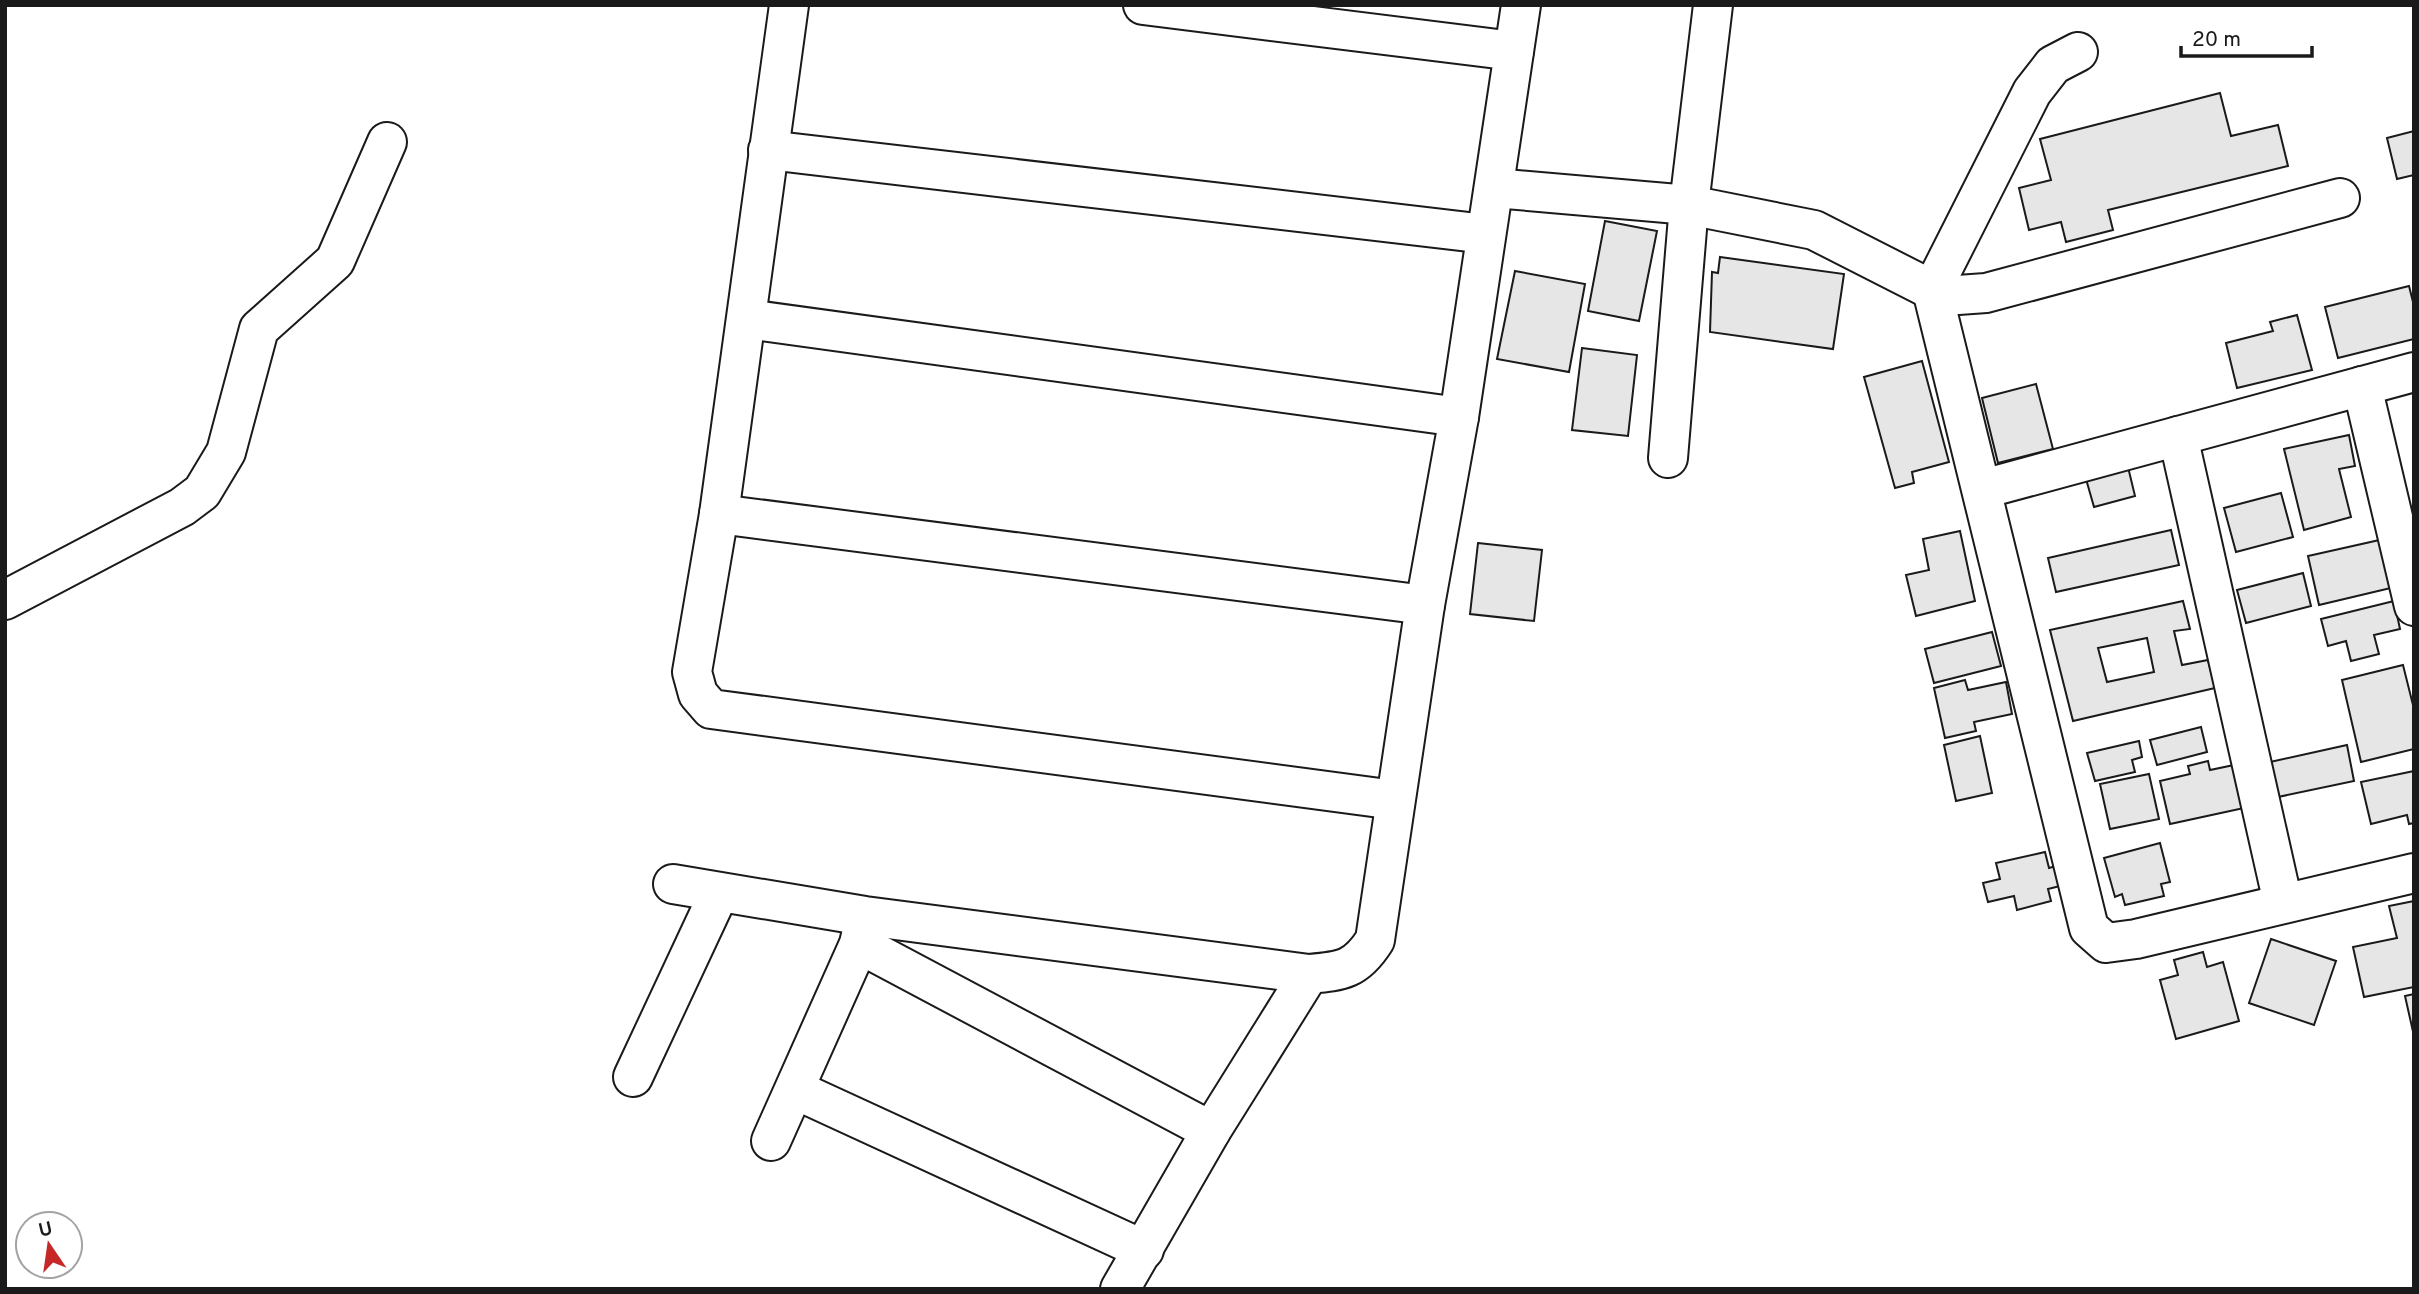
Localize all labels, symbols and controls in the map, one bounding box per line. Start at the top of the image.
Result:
scale bar [2181,14,2312,58]
text: 20 m [2192,27,2241,54]
north arrow [14,1210,84,1280]
text: U [36,1217,55,1244]

